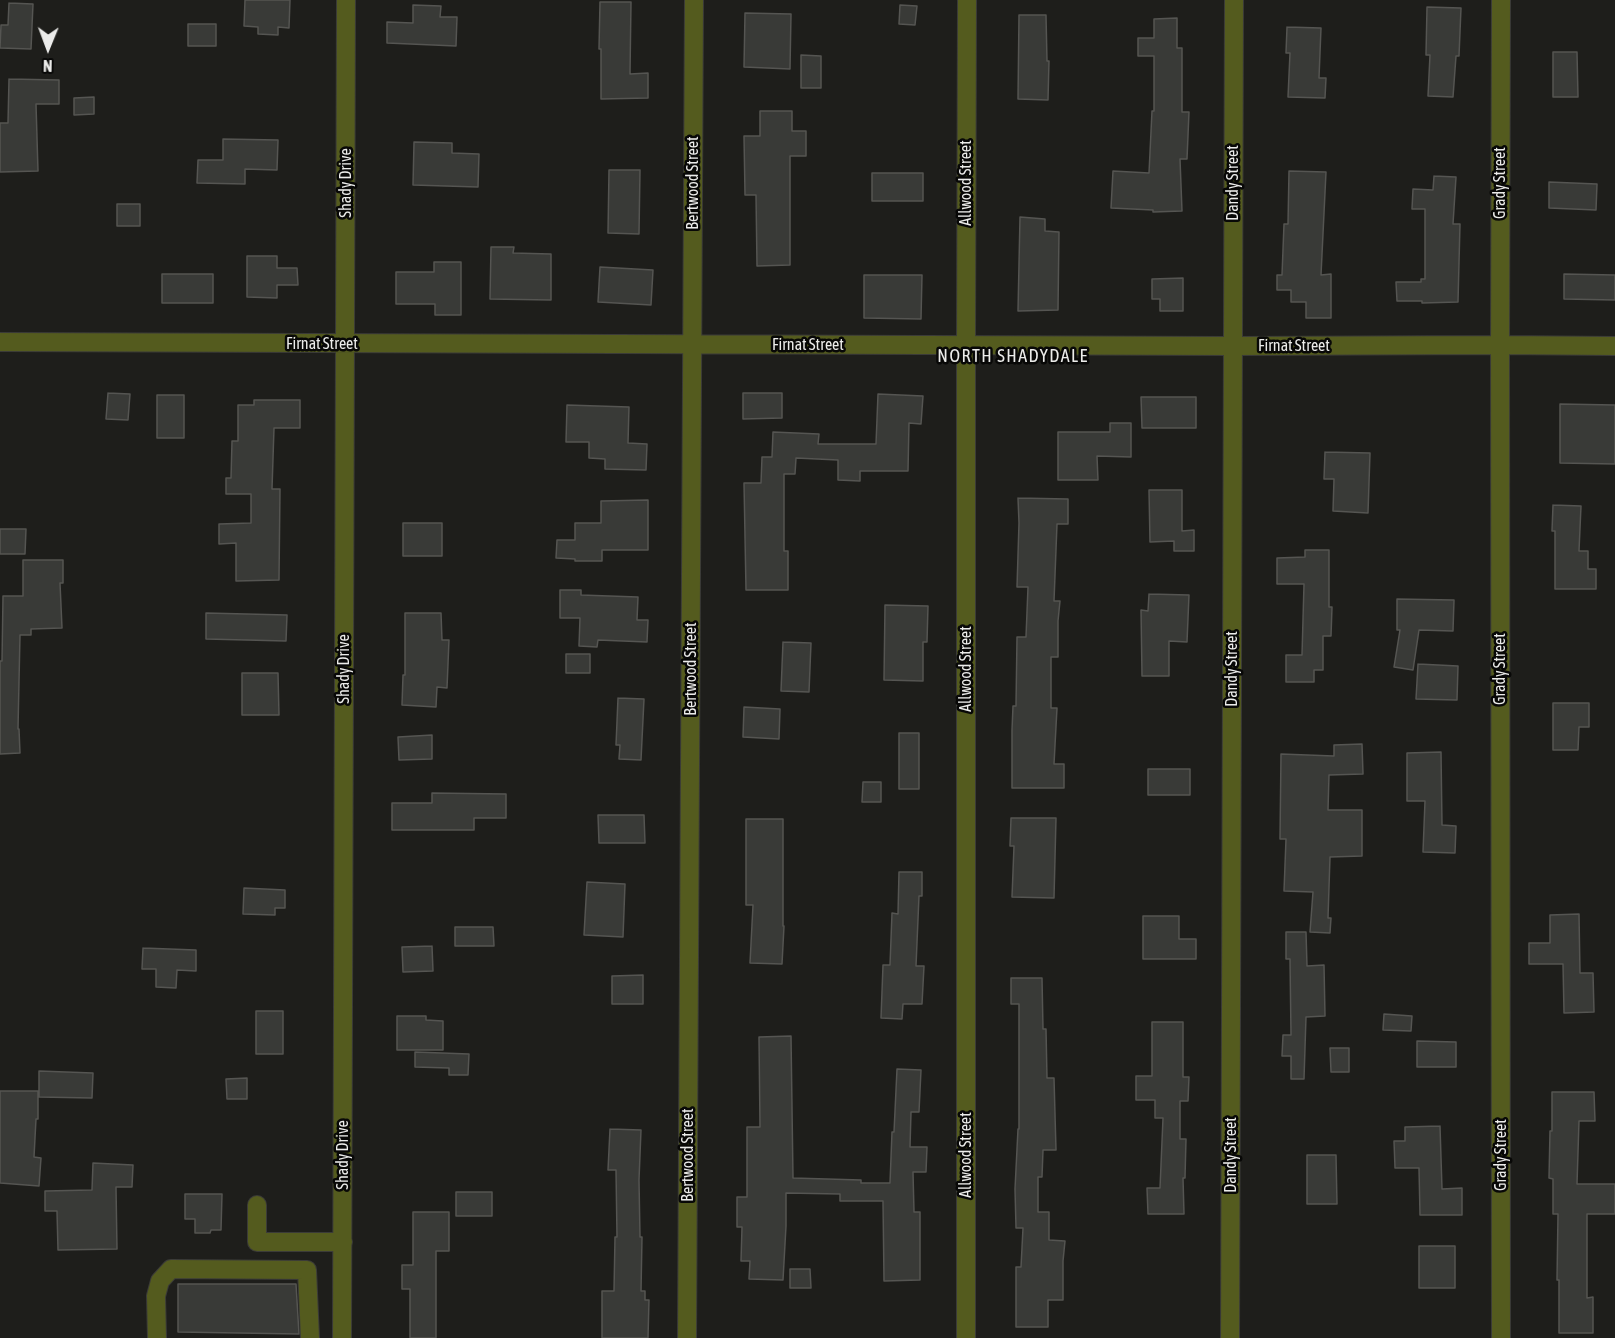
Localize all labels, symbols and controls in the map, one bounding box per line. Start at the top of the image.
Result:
north arrow [18,18,78,78]
text: N [43,57,53,75]
street label: Bertwood Street [683,136,703,230]
street label: Allwood Street [956,140,976,226]
street label: Dandy Street [1223,145,1243,221]
street label: Grady Street [1490,147,1510,219]
street label: Shady Drive [336,148,356,218]
street label: Firnat Street [286,334,358,354]
street label: Firnat Street [772,335,844,355]
street label: Firnat Street [1258,336,1330,356]
district label: NORTH SHADYDALE [937,345,1089,367]
street label: Bertwood Street [681,622,701,716]
street label: Allwood Street [956,626,976,712]
street label: Dandy Street [1222,631,1242,707]
street label: Grady Street [1490,633,1510,705]
street label: Shady Drive [334,634,354,704]
street label: Bertwood Street [678,1108,698,1202]
street label: Allwood Street [956,1112,976,1198]
street label: Dandy Street [1221,1117,1241,1193]
street label: Grady Street [1491,1119,1511,1191]
street label: Shady Drive [333,1120,353,1190]

